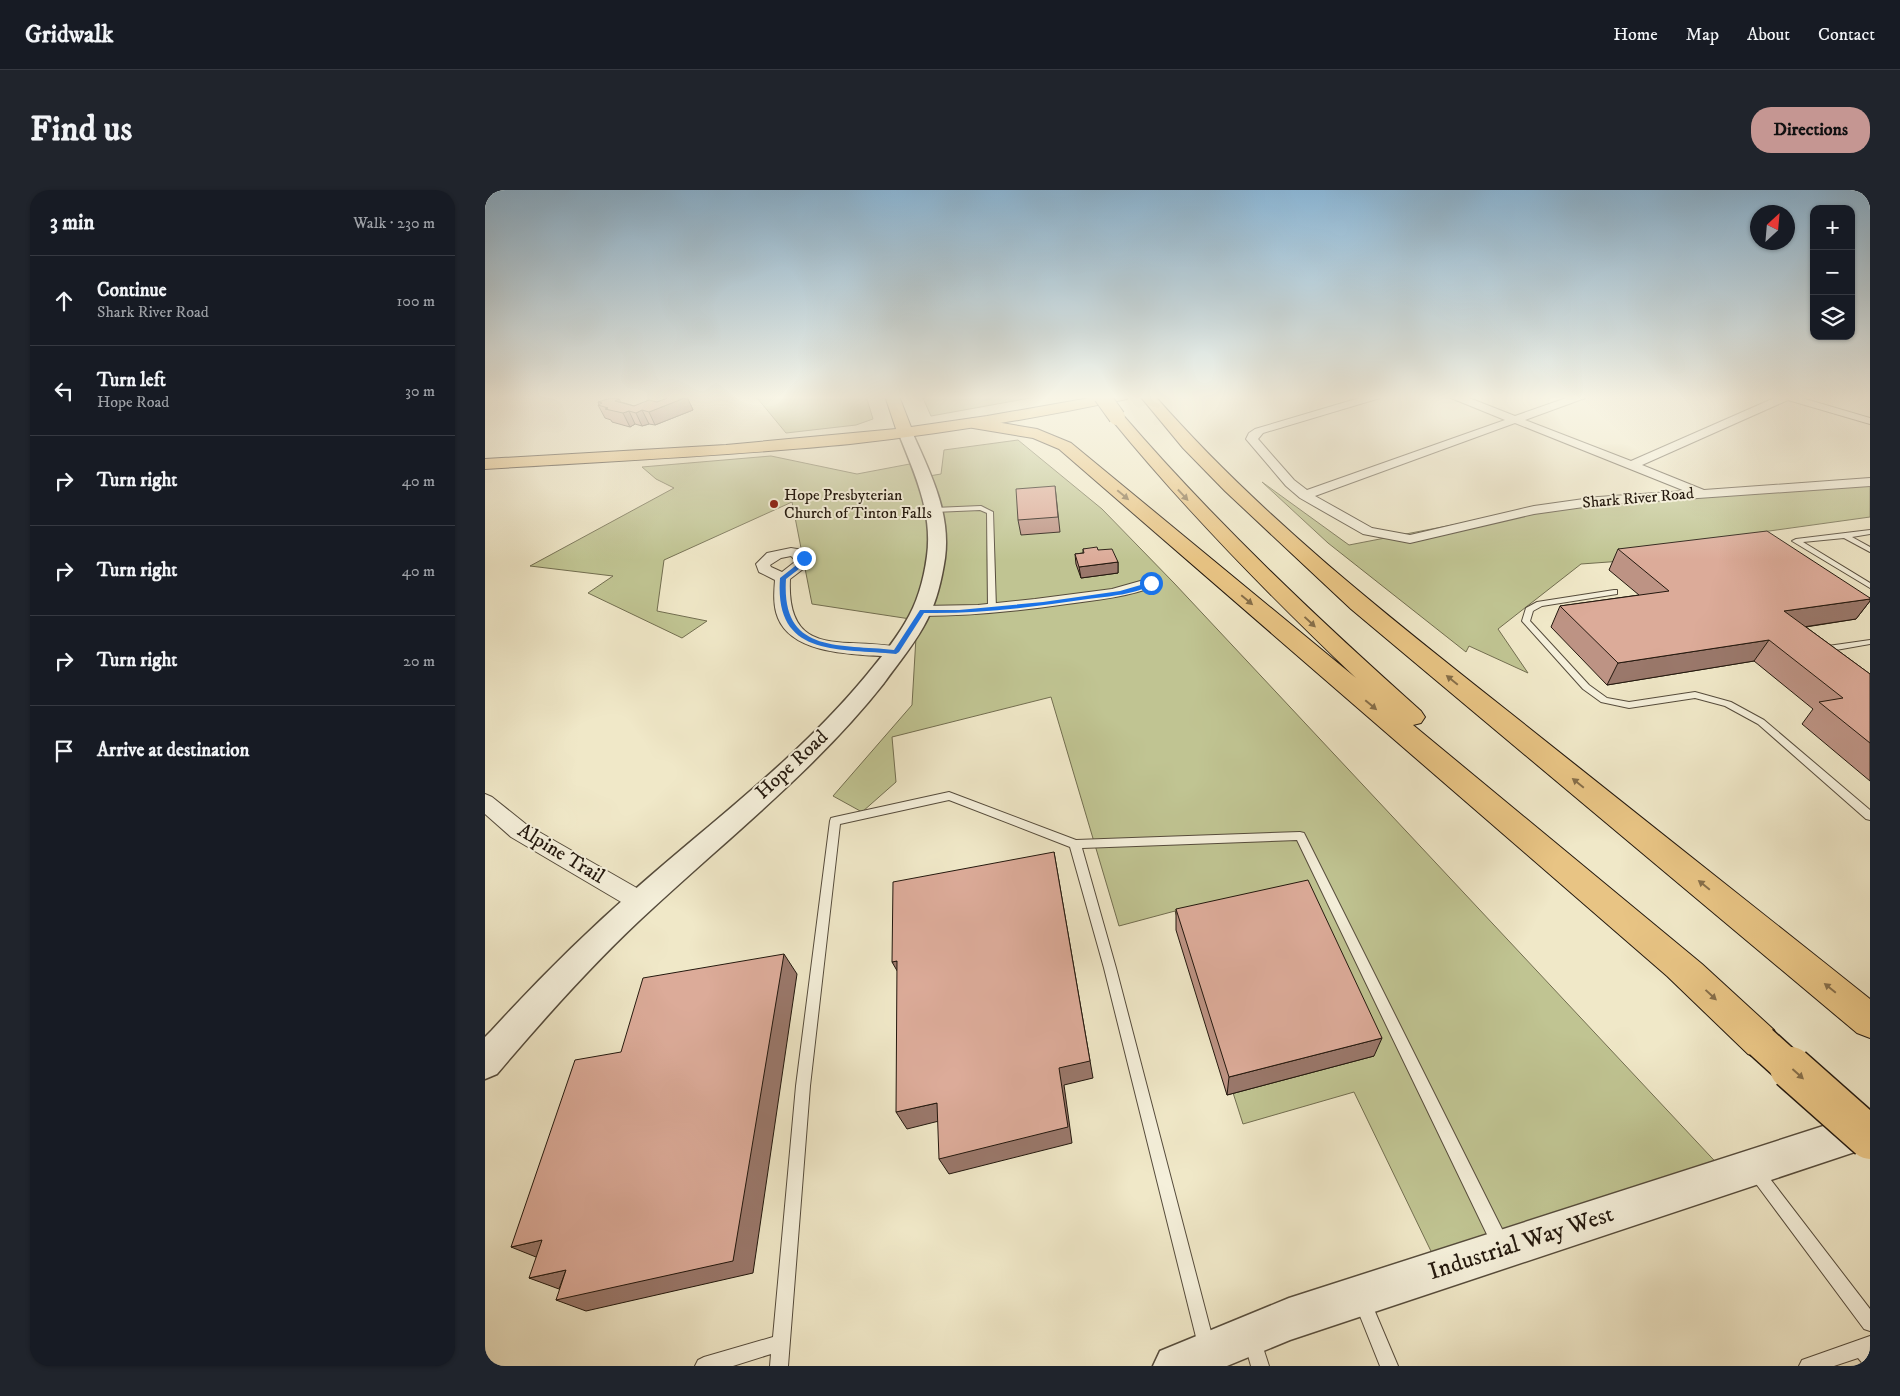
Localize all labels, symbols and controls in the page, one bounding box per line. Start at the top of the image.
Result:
text: Gridwalk [25,20,113,50]
text: Home [1613,24,1658,46]
text: Map [1686,24,1719,46]
text: About [1747,24,1790,46]
text: Contact [1818,24,1875,46]
button: Directions [1751,107,1870,153]
text: Find us [30,108,132,152]
north arrow [1750,205,1795,250]
map controls [1810,205,1855,340]
button: + [1810,205,1855,250]
text: 3 min [50,210,95,236]
text: Walk · 230 m [353,213,435,233]
button: − [1810,250,1855,295]
text: Continue [97,279,167,302]
icon: ahead [50,287,78,315]
text: 100 m [397,291,435,311]
button: layers [1810,295,1855,340]
text: Shark River Road [97,302,209,322]
text: Turn left [97,369,166,392]
icon: left [50,377,78,405]
text: 30 m [405,381,435,401]
text: Hope Road [97,392,169,412]
icon: right [50,467,78,495]
text: Turn right [97,469,177,492]
text: 40 m [402,471,435,491]
street label: Shark River Road [1581,483,1695,513]
place label: Hope Presbyterian Church of Tinton Falls [784,485,932,523]
one-way arrow [1177,488,1189,500]
one-way arrow [1116,489,1128,501]
marker: Hope Presbyterian Church of Tinton Falls [768,498,780,510]
route end [793,547,816,570]
icon: right [50,557,78,585]
text: Turn right [97,559,177,582]
text: 40 m [402,561,435,581]
route start [1140,572,1163,595]
one-way arrow [1240,594,1252,606]
one-way arrow [1303,616,1315,628]
icon: right [50,647,78,675]
text: Turn right [97,649,177,672]
text: 20 m [403,651,435,671]
one-way arrow [1446,674,1459,685]
one-way arrow [1364,699,1376,711]
street label: Hope Road [750,725,834,805]
icon: arrive [50,737,78,765]
text: Arrive at destination [97,739,249,762]
one-way arrow [1572,777,1585,788]
street label: Alpine Trail [513,818,609,890]
one-way arrow [1698,880,1711,891]
one-way arrow [1824,983,1837,994]
one-way arrow [1705,989,1717,1001]
one-way arrow [1791,1068,1803,1080]
street label: Industrial Way West [1425,1199,1618,1287]

